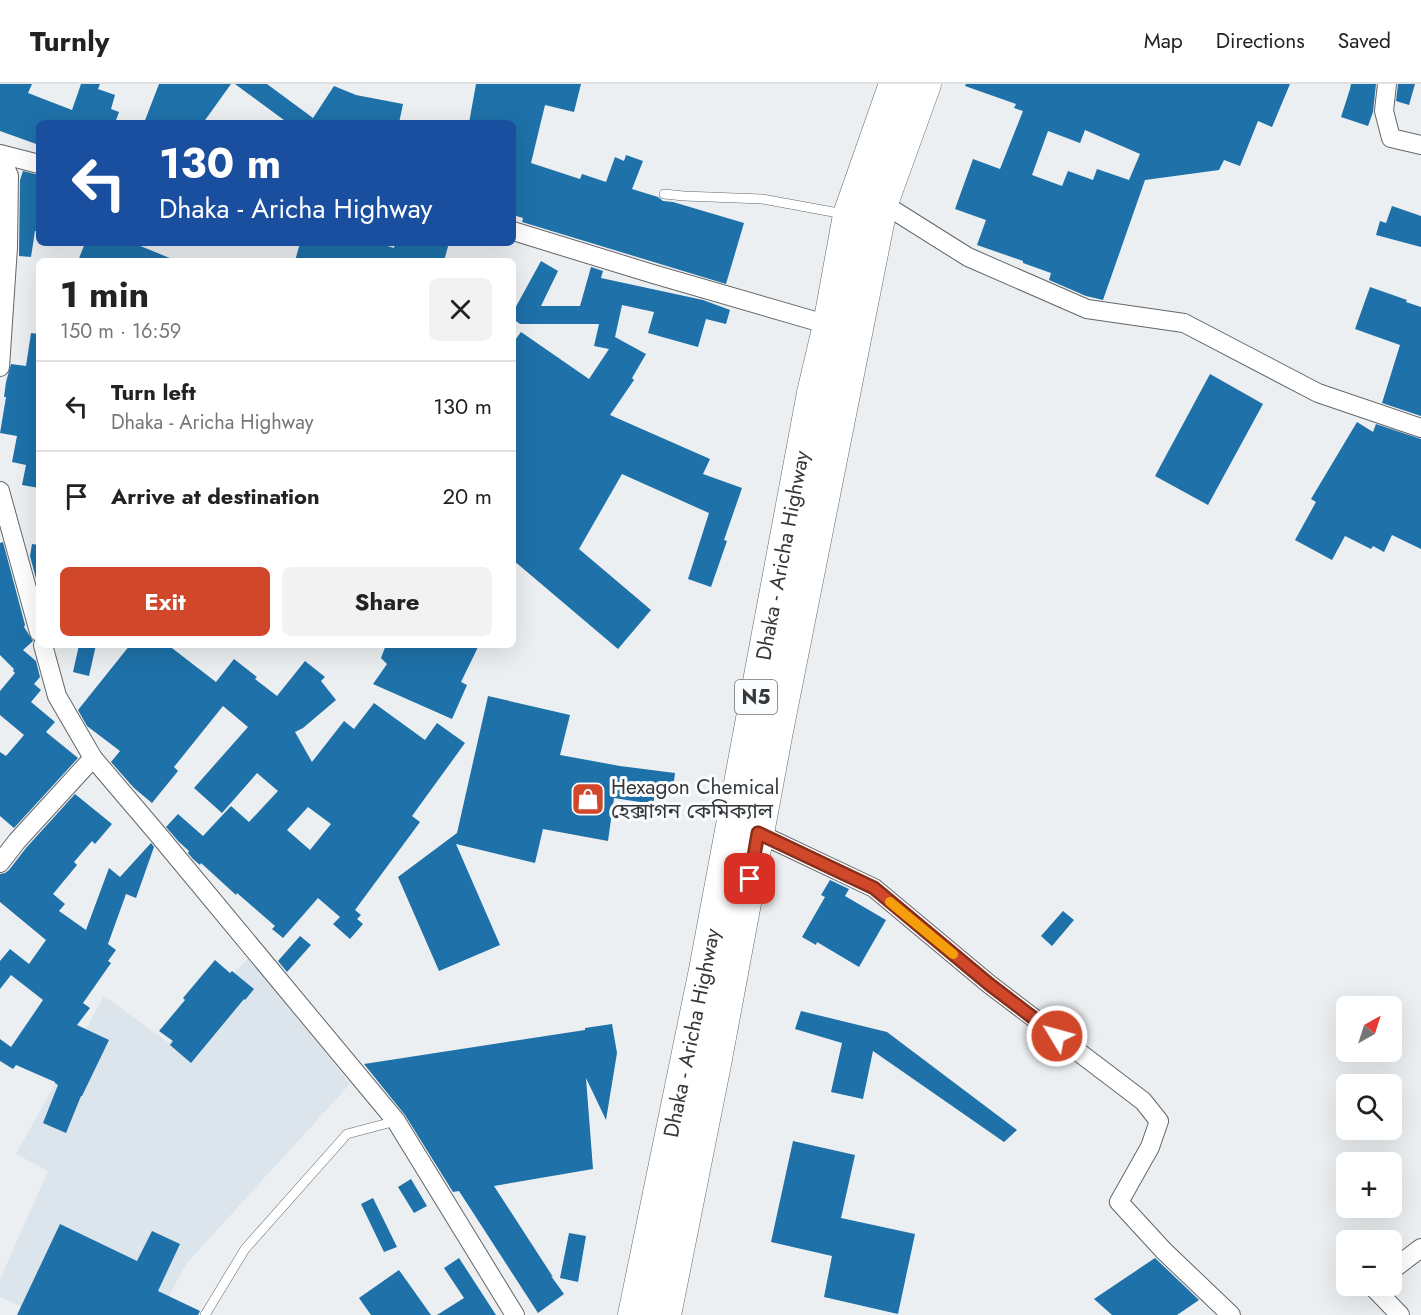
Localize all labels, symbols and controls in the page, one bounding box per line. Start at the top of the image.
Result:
text: Turnly [30,21,109,62]
text: Map [1144,26,1183,56]
text: Directions [1216,26,1305,56]
text: Saved [1338,26,1391,56]
text: 130 m [159,133,281,194]
icon: left [60,144,138,222]
text: Dhaka - Aricha Highway [159,189,432,228]
text: 1 min [60,268,149,320]
button: close [429,278,492,341]
text: 150 m · 16:59 [60,317,181,346]
text: Turn left [111,376,196,408]
icon: left [60,390,93,423]
text: 130 m [433,390,492,422]
text: Dhaka - Aricha Highway [111,408,314,437]
street label: Dhaka - Aricha Highway [748,447,817,663]
icon: arrive [60,480,93,513]
text: Arrive at destination [111,480,320,512]
text: 20 m [443,480,492,512]
button: Exit [60,567,270,636]
button: Share [282,567,492,636]
road number: N5 [735,680,777,714]
place label: Hexagon Chemical হেক্সাগন কেমিক্যাল [611,772,779,826]
shop icon: Hexagon Chemical হেক্সাগন কেমিক্যাল [570,781,606,817]
pin [724,853,775,904]
icon: arrive [733,862,766,895]
street label: Dhaka - Aricha Highway [656,925,728,1140]
north arrow [1336,996,1402,1062]
map controls [1336,996,1402,1296]
position arrow [1025,1004,1089,1068]
button: search [1336,1074,1402,1140]
button: + [1336,1152,1402,1218]
button: − [1336,1230,1402,1296]

